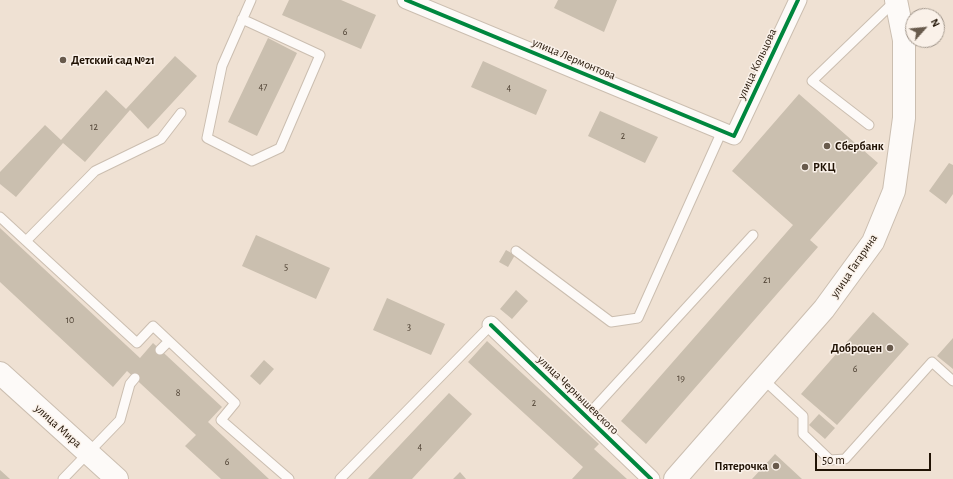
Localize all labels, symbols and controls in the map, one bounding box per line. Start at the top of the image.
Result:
north arrow [905,8,945,48]
text: N [929,17,942,29]
house number: 6 [343,26,347,38]
street label: улица Кольцова [734,26,780,102]
street label: улица Лермонтова [530,35,618,83]
place label: Детский сад №21 [71,53,155,67]
marker: Детский сад №21 [58,55,68,65]
house number: 47 [259,81,267,93]
house number: 4 [507,82,511,94]
house number: 12 [90,121,98,133]
house number: 2 [621,130,625,142]
place label: Сбербанк [835,139,884,153]
marker: Сбербанк [822,141,832,151]
place label: РКЦ [813,160,836,174]
marker: РКЦ [800,162,810,172]
street label: улица Гагарина [827,231,881,301]
house number: 5 [284,261,288,273]
house number: 21 [763,274,771,286]
house number: 10 [66,314,74,326]
house number: 3 [407,321,411,333]
place label: Доброцен [831,341,882,355]
marker: Доброцен [885,343,895,353]
street label: улица Чернышевского [534,352,622,438]
house number: 6 [853,363,857,375]
house number: 19 [677,372,685,384]
house number: 8 [176,387,180,399]
house number: 2 [532,397,536,409]
street label: улица Мира [32,401,84,451]
house number: 4 [418,441,422,453]
scale bar [817,445,933,471]
text: 50 m [822,454,845,466]
house number: 6 [225,456,229,468]
place label: Пятерочка [715,459,768,473]
marker: Пятерочка [771,461,781,471]

